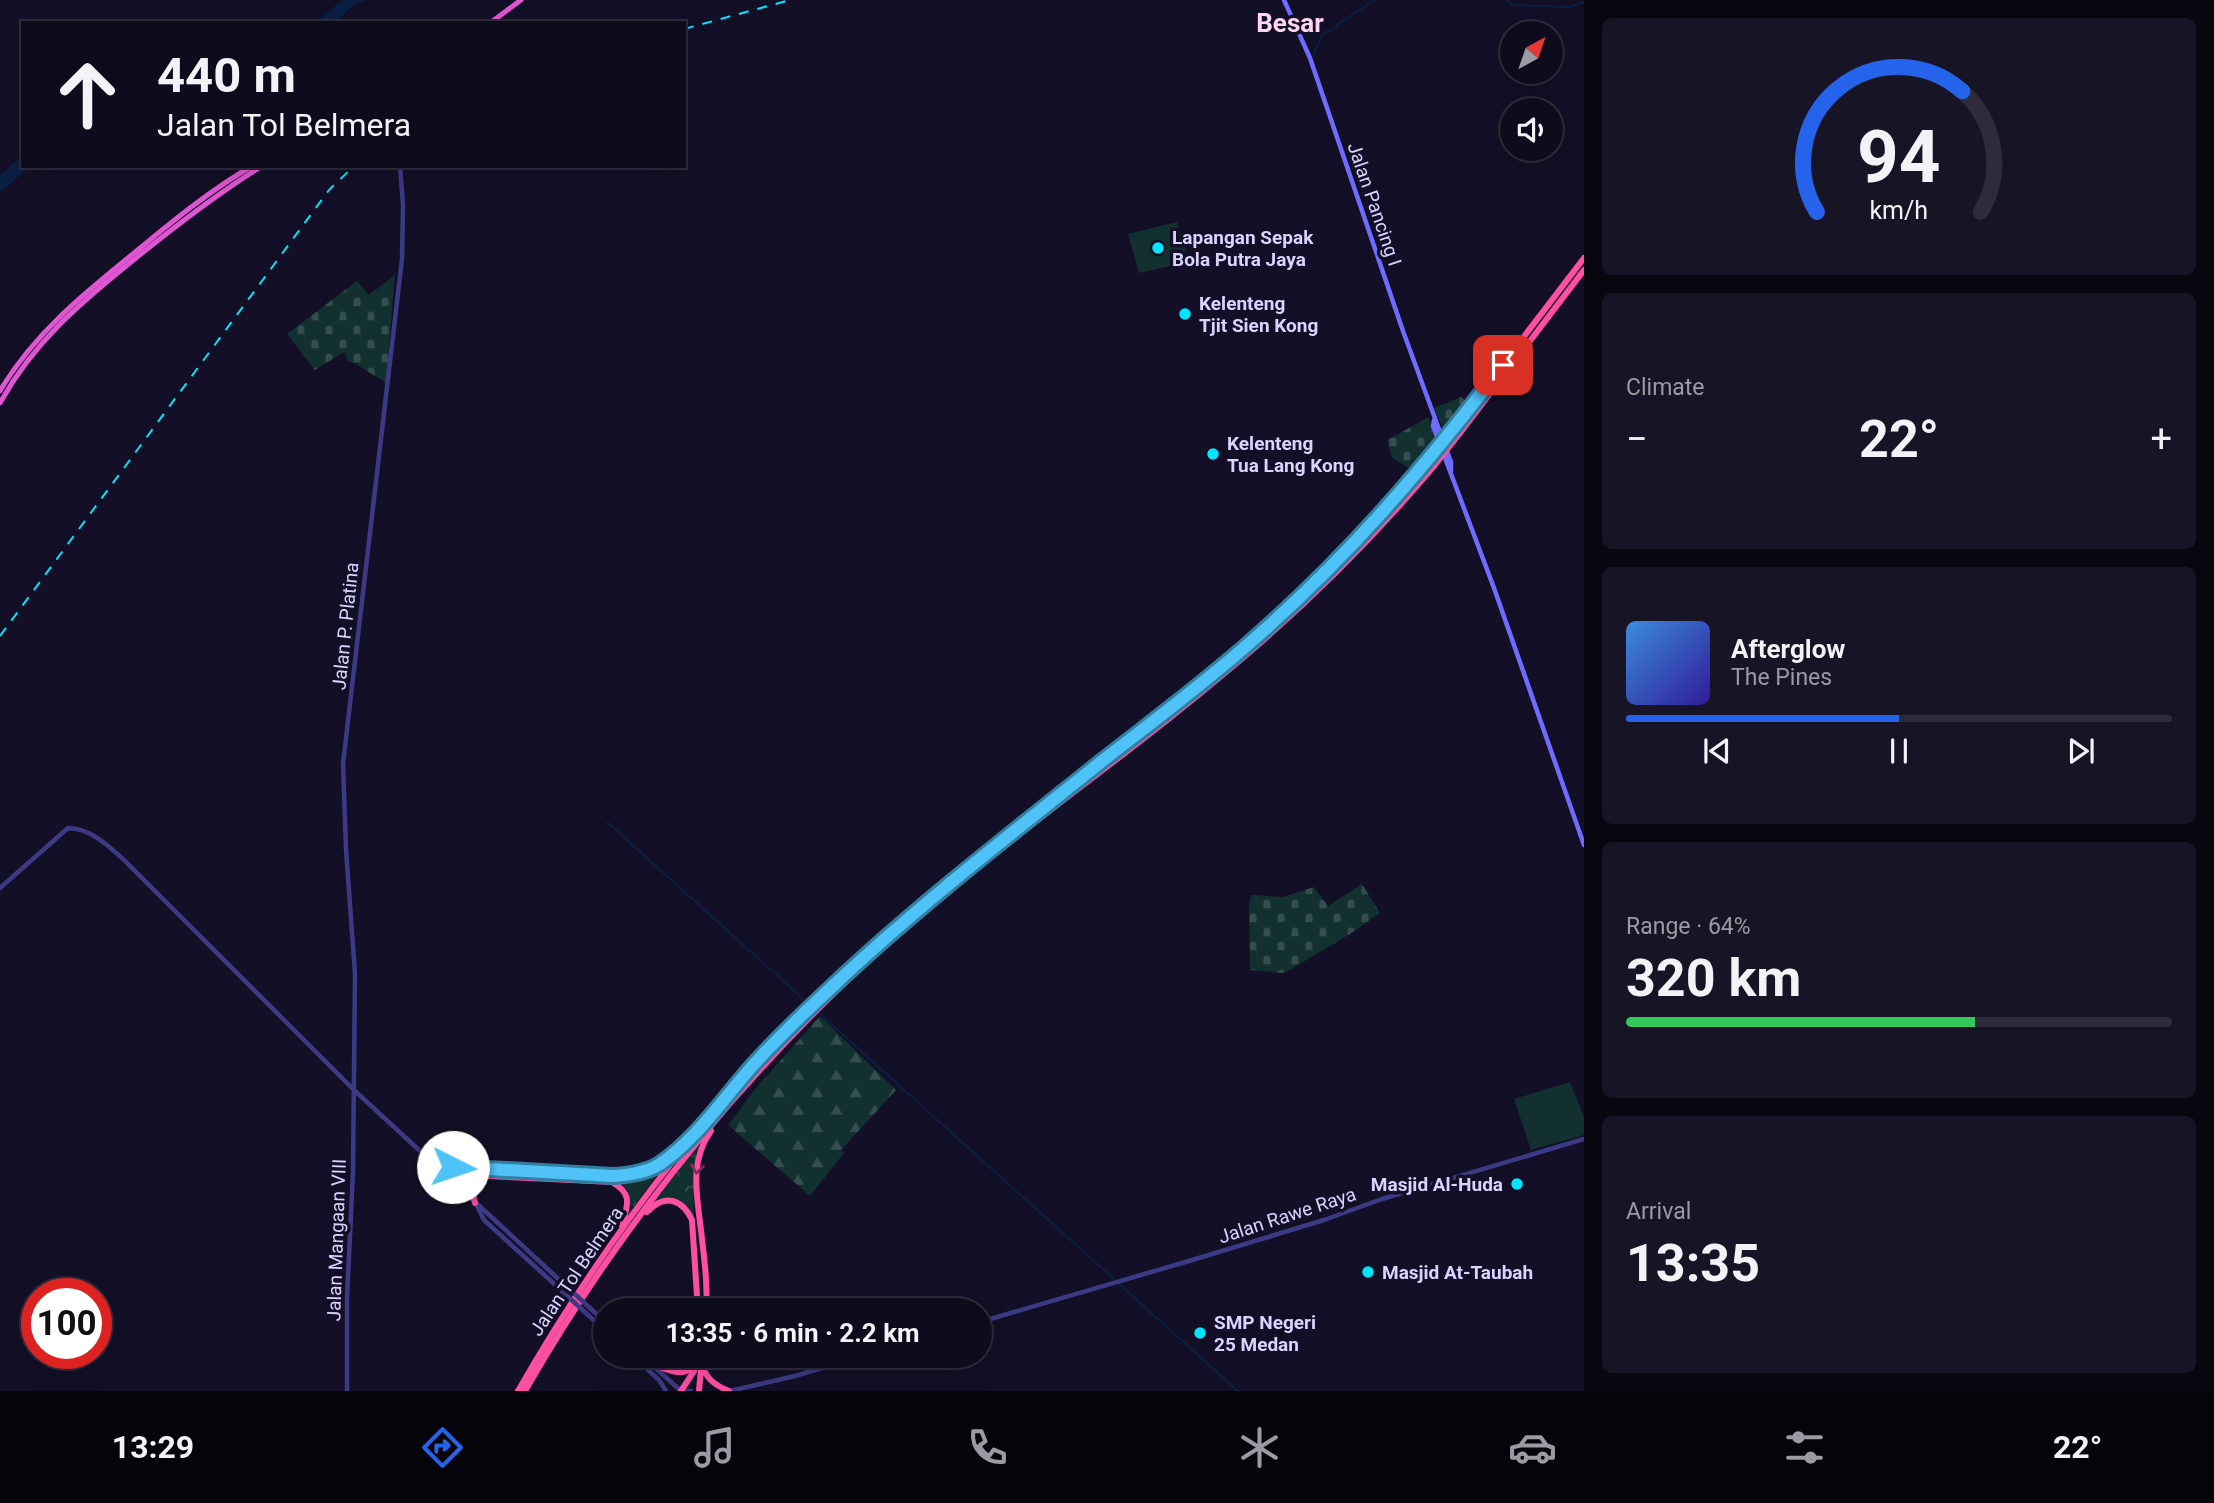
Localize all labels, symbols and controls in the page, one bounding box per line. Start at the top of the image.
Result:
district label: Besar [1256,8,1324,38]
north arrow [1500,21,1563,84]
map controls [1500,21,1563,161]
text: 440 m [157,47,296,104]
icon: ahead [42,49,133,140]
button: sound [1500,98,1563,161]
text: Jalan Tol Belmera [157,106,411,144]
text: 94 [1857,115,1941,201]
street label: Jalan Pancing I [1343,139,1406,269]
text: km/h [1870,196,1928,225]
place label: Lapangan Sepak Bola Putra Jaya [1172,226,1314,271]
marker: Lapangan Sepak Bola Putra Jaya [1150,240,1166,256]
place label: Kelenteng Tjit Sien Kong [1199,292,1318,337]
marker: Kelenteng Tjit Sien Kong [1177,306,1193,322]
pin [1473,335,1533,395]
icon: arrive [1484,346,1522,384]
text: Climate [1626,374,1705,401]
text: 22° [1859,409,1939,470]
text: − [1626,417,1648,461]
text: + [2150,417,2172,461]
place label: Kelenteng Tua Lang Kong [1227,432,1354,477]
marker: Kelenteng Tua Lang Kong [1205,446,1221,462]
street label: Jalan P. Platina [327,561,364,691]
text: Afterglow [1731,634,1845,664]
text: The Pines [1731,664,1832,691]
icon: previous [1698,732,1736,770]
icon: pause [1880,732,1918,770]
icon: next [2062,732,2100,770]
text: Range · 64% [1626,913,1751,940]
text: 320 km [1626,948,1801,1009]
position arrow [416,1130,490,1204]
street label: Jalan Mangaan VIII [322,1158,351,1322]
one-way arrow [690,1163,705,1175]
place label: Masjid Al-Huda [1371,1173,1503,1196]
marker: Masjid Al-Huda [1509,1176,1525,1192]
street label: Jalan Rawe Raya [1216,1182,1359,1249]
text: Arrival [1626,1198,1691,1225]
street label: Jalan Tol Belmera [525,1202,628,1340]
text: 13:35 [1626,1233,1760,1294]
place label: Masjid At-Taubah [1382,1261,1533,1284]
marker: Masjid At-Taubah [1360,1264,1376,1280]
speed limit sign: 100 [21,1278,112,1369]
place label: SMP Negeri 25 Medan [1214,1311,1316,1356]
text: 13:35 · 6 min · 2.2 km [665,1318,920,1348]
marker: SMP Negeri 25 Medan [1192,1325,1208,1341]
icon: directions [418,1423,467,1472]
icon: music [690,1423,739,1472]
icon: phone [963,1423,1012,1472]
icon: climate [1235,1423,1284,1472]
icon: car [1508,1423,1557,1472]
icon: filters [1780,1423,1829,1472]
text: 13:29 [112,1428,194,1466]
text: 22° [2053,1428,2102,1466]

